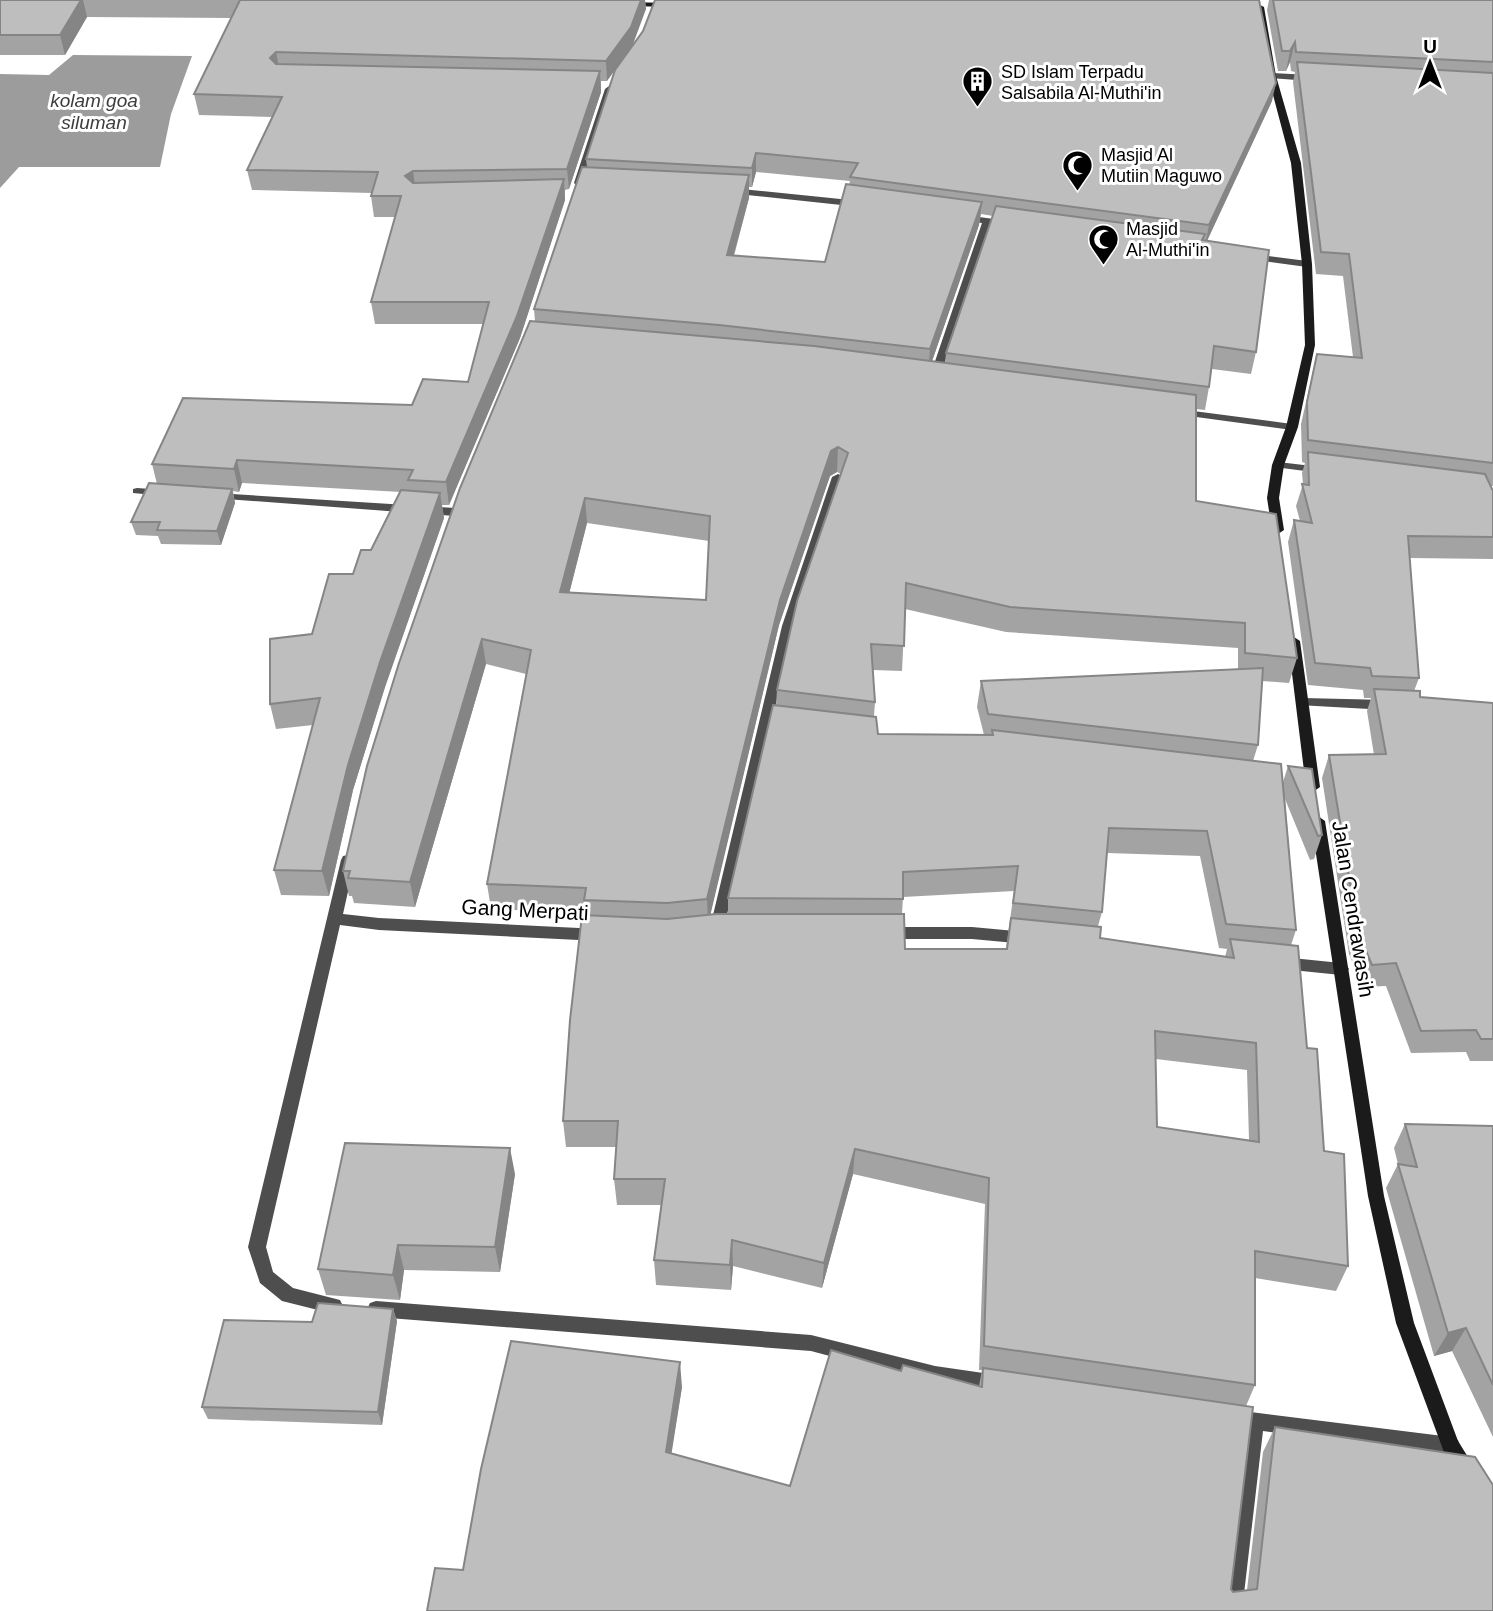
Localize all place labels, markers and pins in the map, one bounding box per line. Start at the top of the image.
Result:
place label: SD Islam Terpadu Salsabila Al-Muthi'in [1001,62,1162,103]
building icon: SD Islam Terpadu Salsabila Al-Muthi'in [961,65,995,109]
place label: Masjid Al Mutiin Maguwo [1101,145,1222,186]
mosque icon: Masjid Al Mutiin Maguwo [1061,148,1095,192]
place label: Masjid Al-Muthi'in [1126,219,1209,260]
mosque icon: Masjid Al-Muthi'in [1086,222,1120,266]

